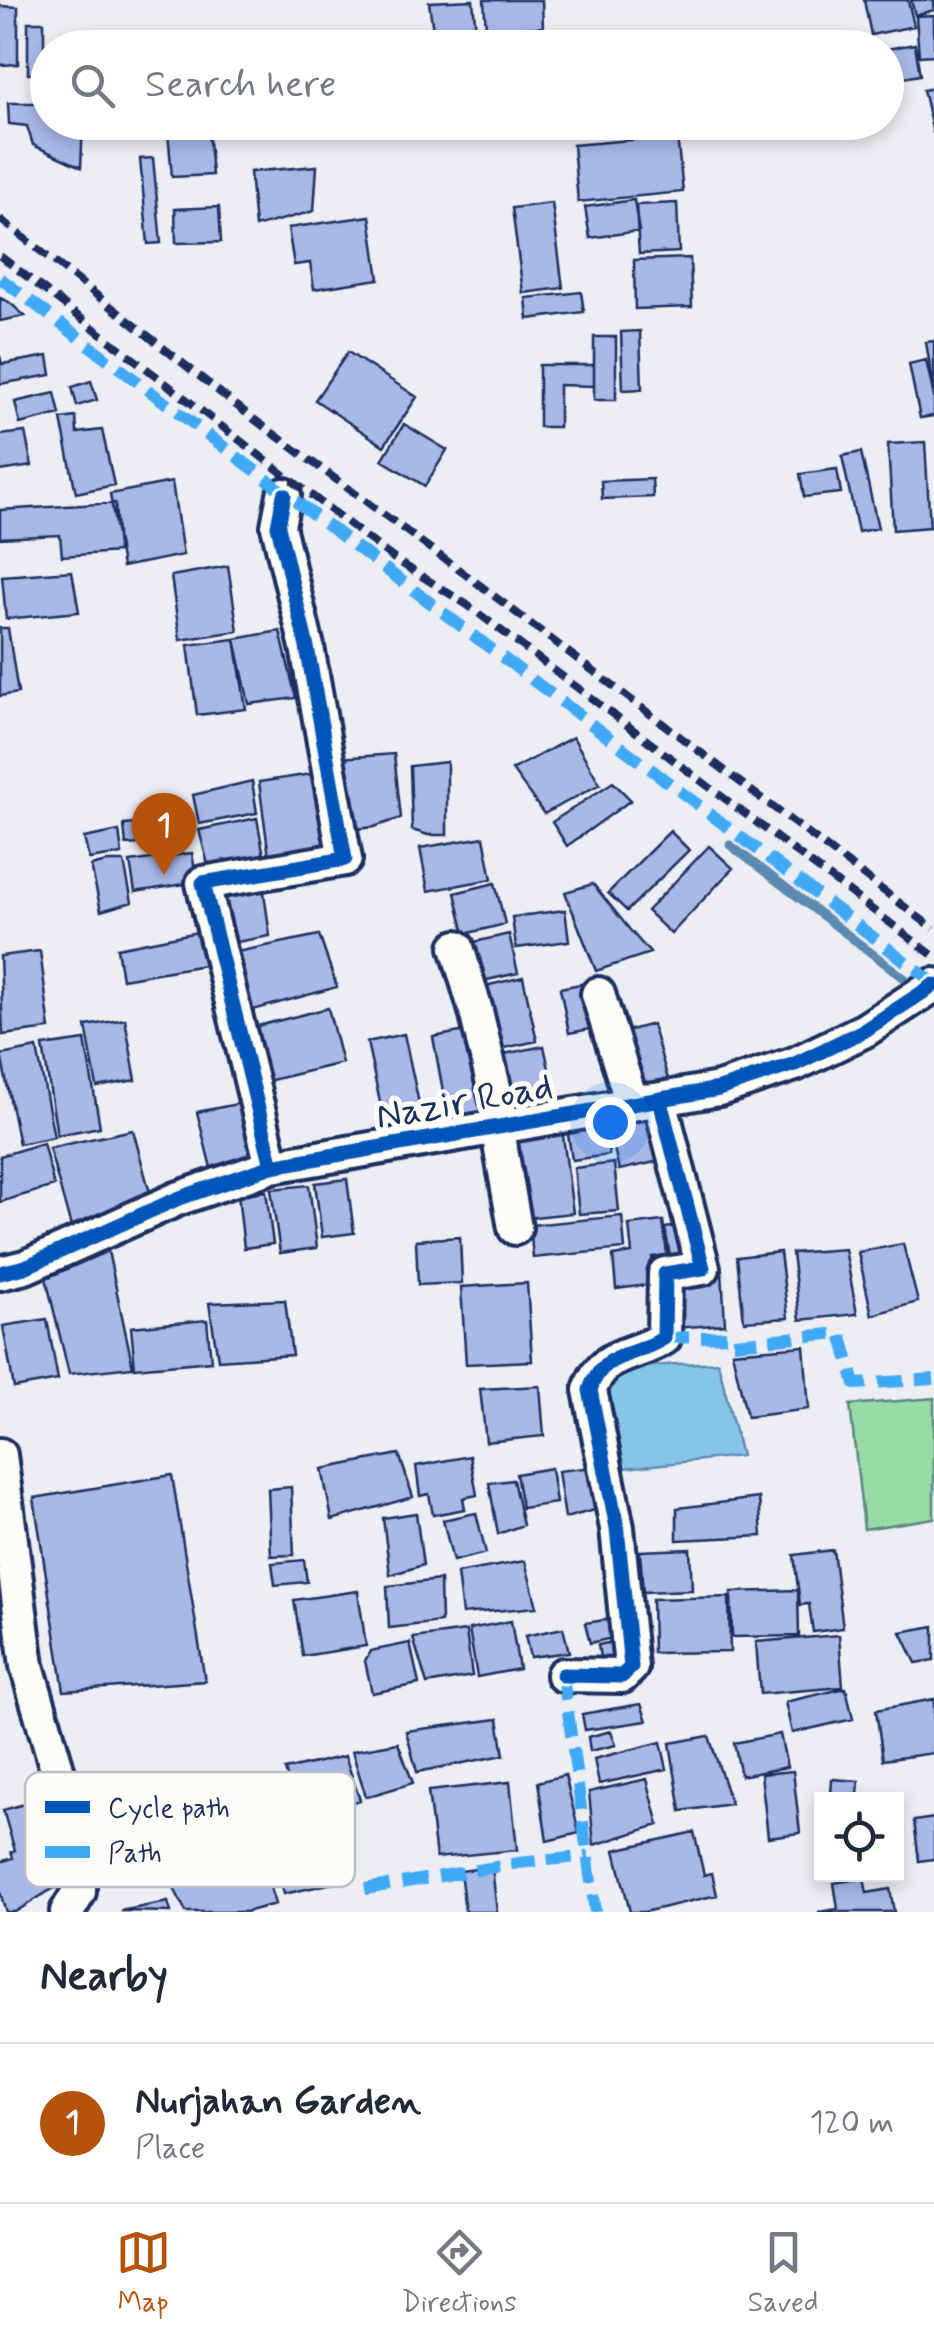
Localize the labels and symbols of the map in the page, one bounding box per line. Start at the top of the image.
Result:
pin: 1 [132,792,196,875]
street label: Nazir Road [372,1063,557,1142]
your location [585,1097,636,1148]
legend [25,1772,355,1887]
text: Cycle path [108,1791,230,1828]
text: Path [108,1836,162,1873]

